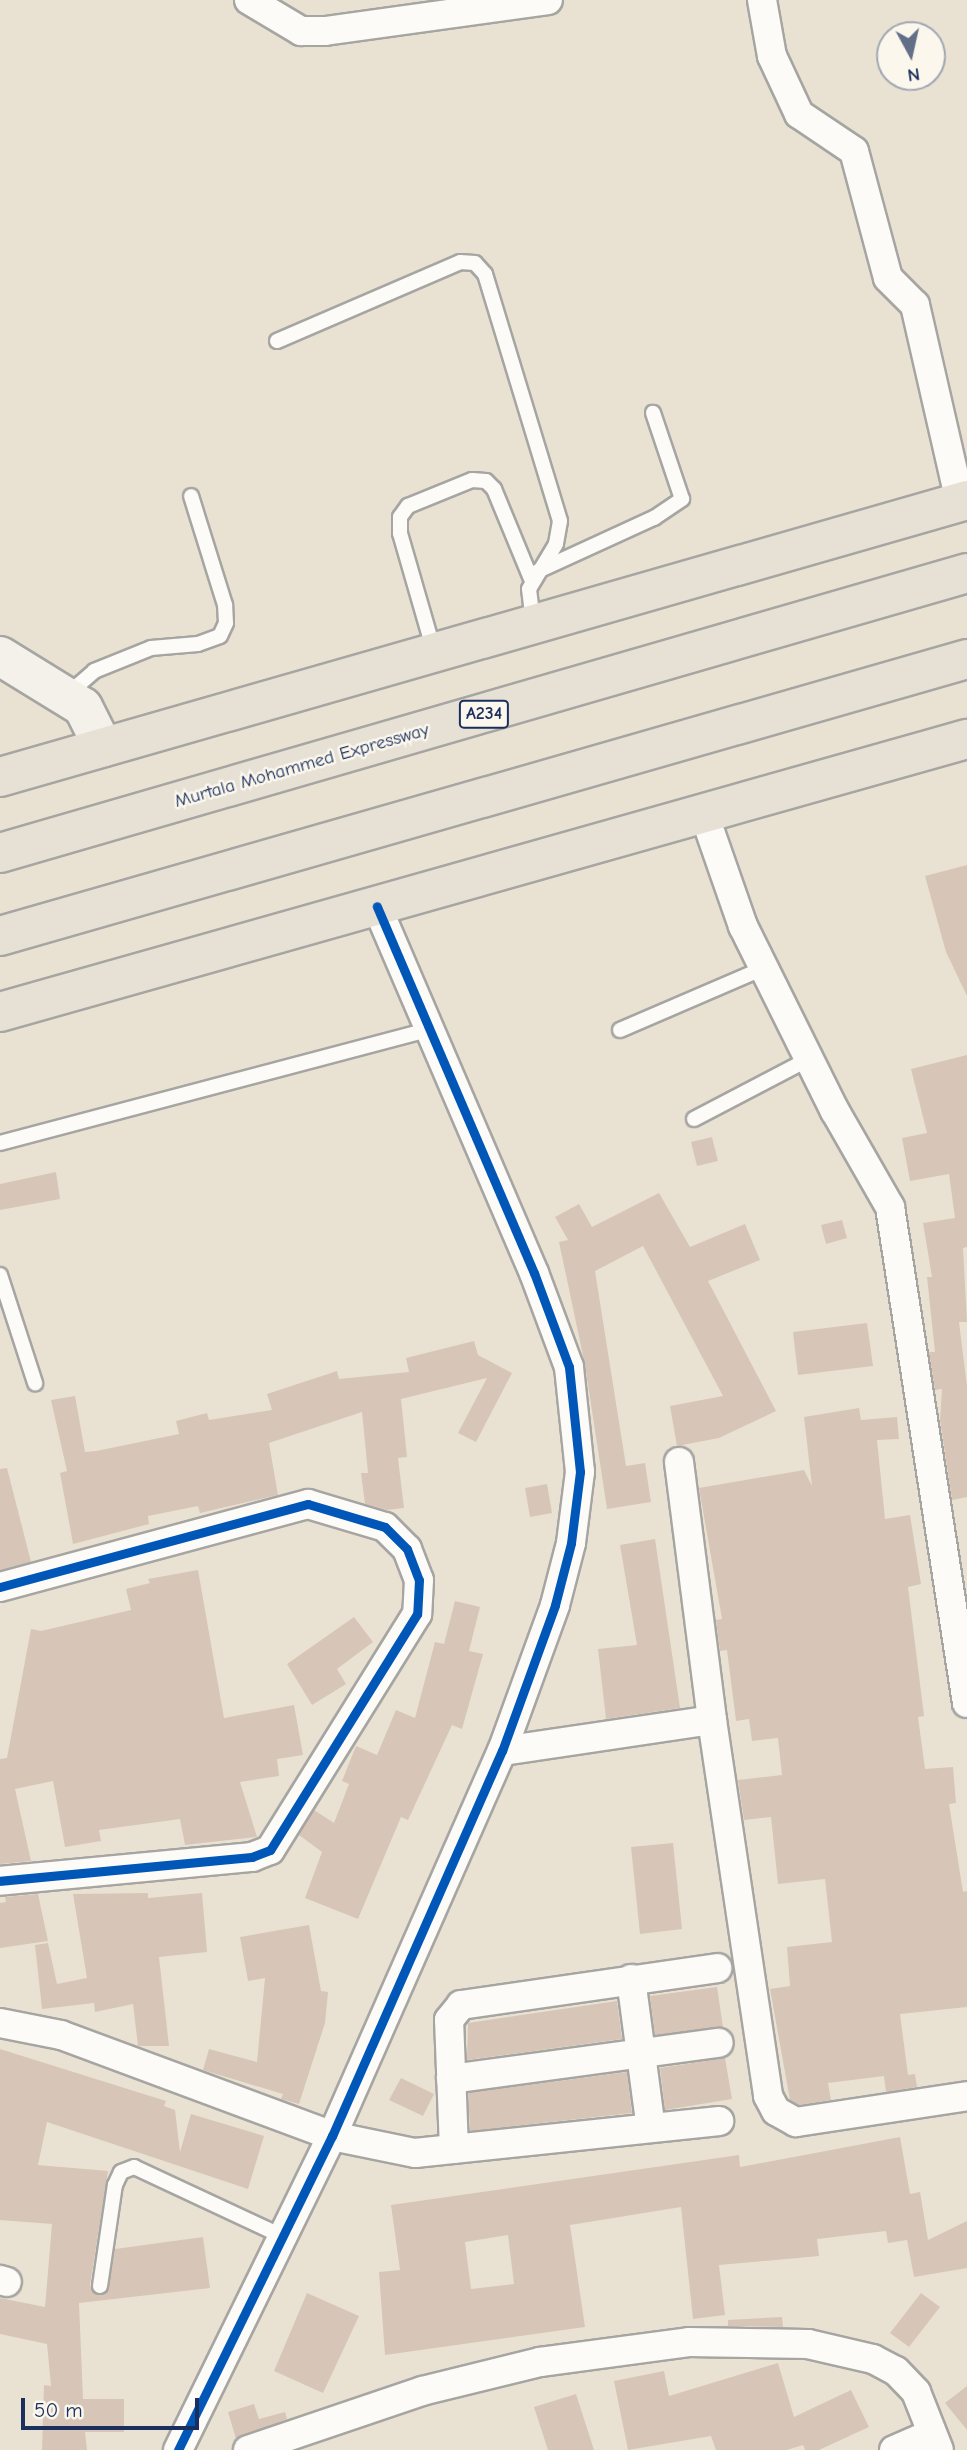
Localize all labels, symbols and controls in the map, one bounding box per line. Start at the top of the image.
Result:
north arrow [876,21,946,91]
text: N [906,63,921,87]
road number: A234 [458,700,510,728]
street label: Murtala Mohammed Expressway [172,719,432,813]
scale bar [24,2384,203,2428]
text: 50 m [34,2398,83,2422]

